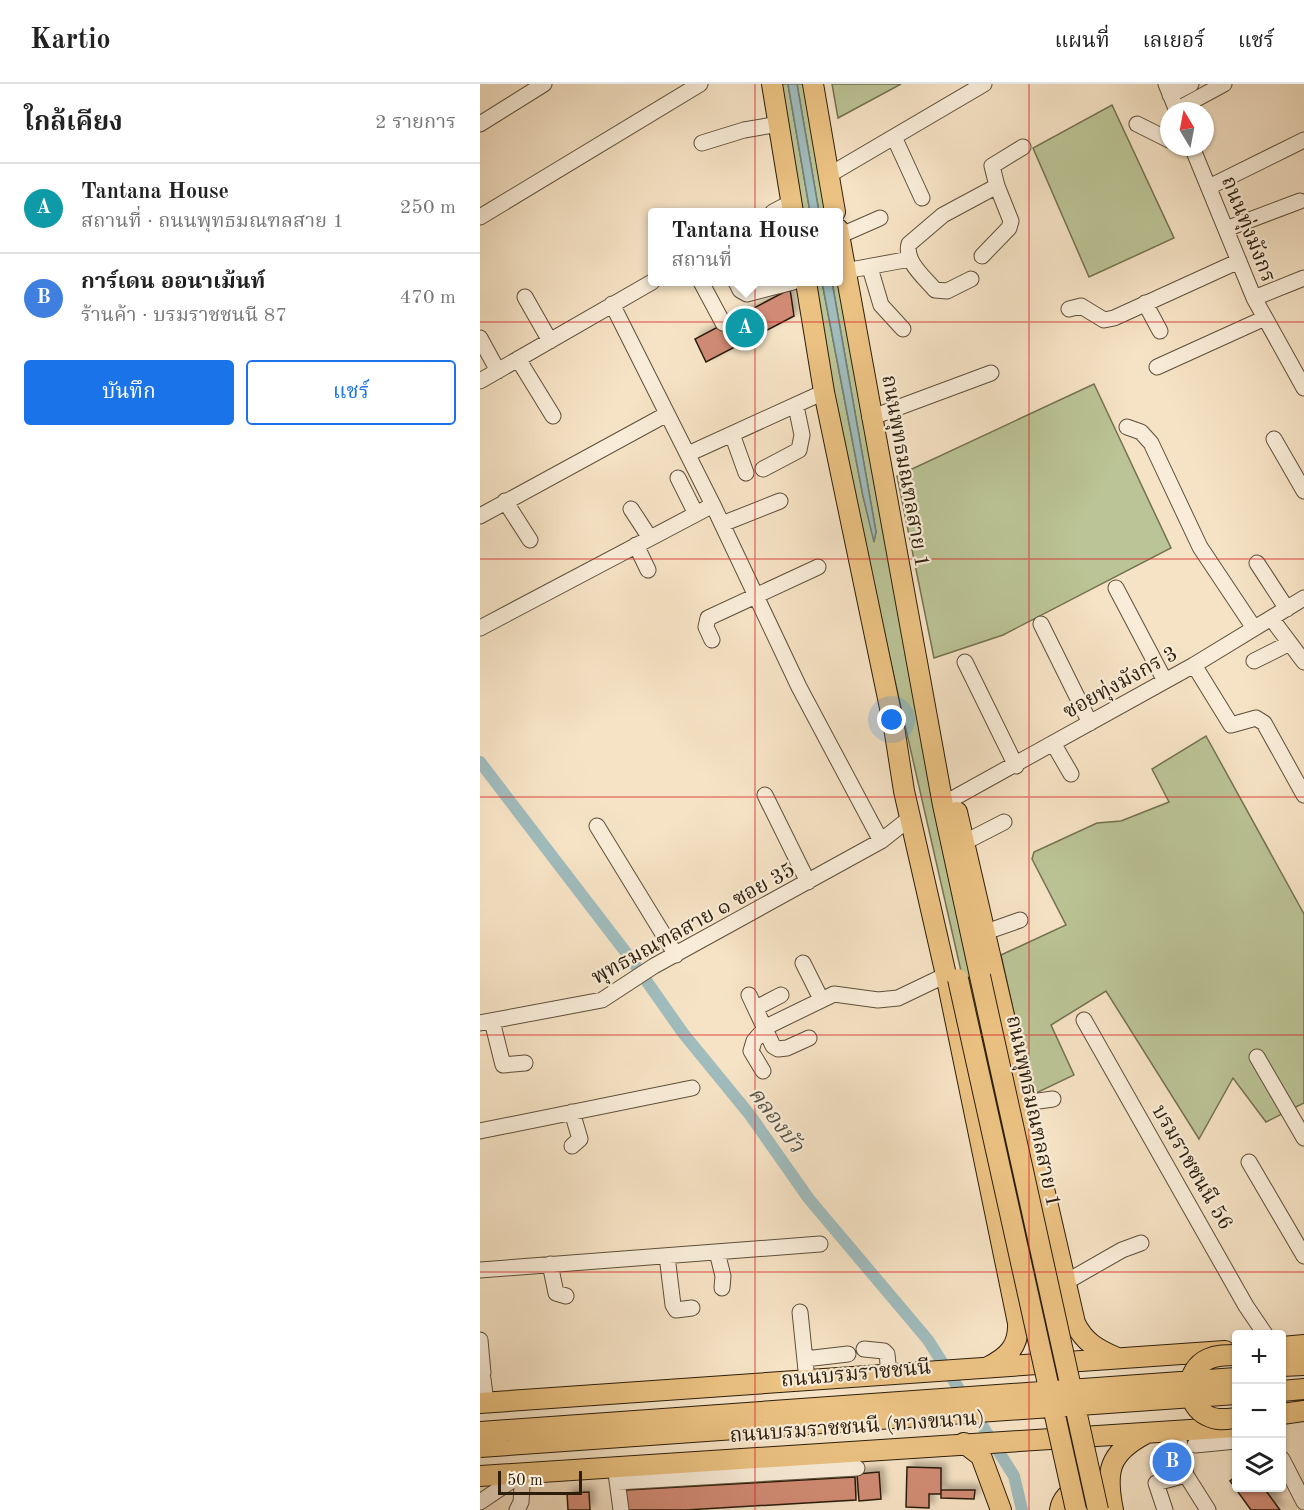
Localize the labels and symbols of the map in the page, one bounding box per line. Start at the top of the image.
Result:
north arrow [1160,102,1214,156]
street label: ถนนทุ่งมังกร [1215,172,1281,286]
pin: A [726,306,764,350]
street label: ถนนพุทธมณฑลสาย 1 [875,373,932,570]
street label: ซอยทุ่งมังกร 3 [1059,641,1182,725]
your location [877,705,906,734]
street label: พุทธมณฑลสาย ๑ ซอย 35 [589,860,800,991]
street label: ถนนพุทธมณฑลสาย 1 [1000,1014,1063,1209]
water label: คลองบัว [744,1083,808,1158]
street label: บรมราชชนนี 56 [1148,1100,1238,1234]
street label: ถนนบรมราชชนนี [780,1354,932,1392]
street label: ถนนบรมราชชนนี (ทางขนาน) [729,1405,985,1447]
pin: B [1152,1440,1192,1484]
scale bar [498,1468,582,1496]

